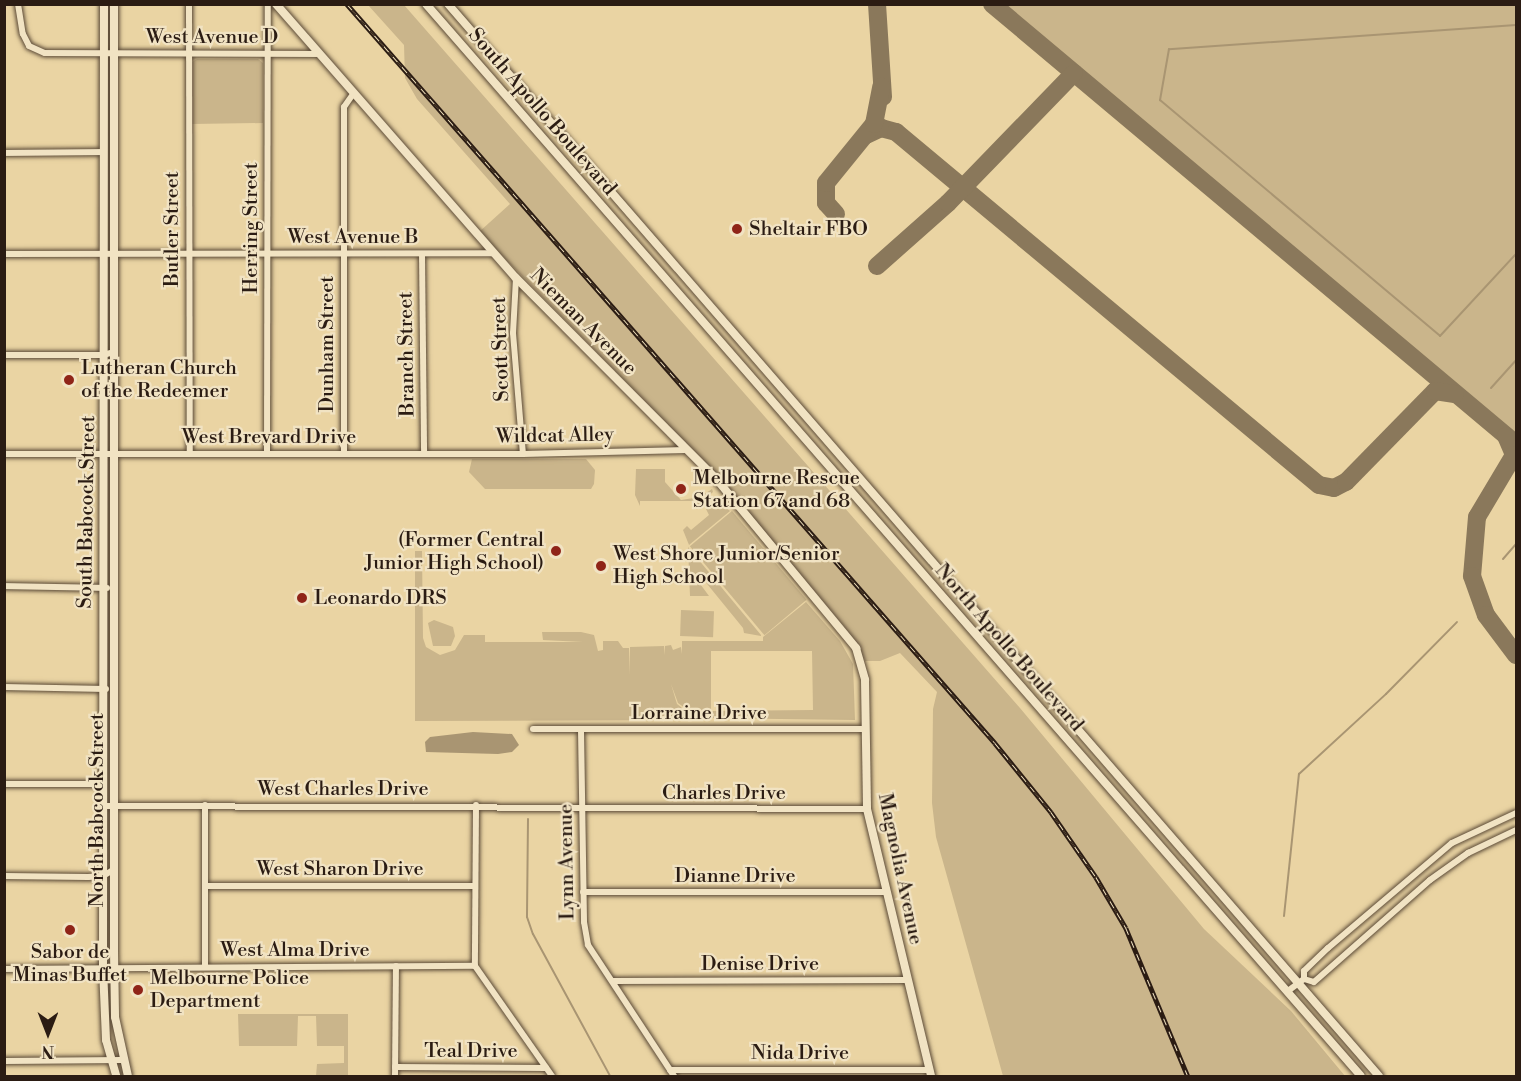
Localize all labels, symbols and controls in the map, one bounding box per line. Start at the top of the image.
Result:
street label: South Apollo Boulevard [463,23,621,201]
street label: West Avenue D [146,25,278,49]
street label: Herring Street [239,162,263,294]
street label: Butler Street [160,171,184,287]
place label: Sheltair FBO [749,217,868,241]
marker: Sheltair FBO [730,222,744,236]
street label: West Avenue B [287,225,419,249]
street label: Nieman Avenue [525,264,641,380]
street label: Dunham Street [315,276,339,412]
street label: Branch Street [394,291,420,417]
street label: Scott Street [487,296,515,402]
place label: Lutheran Church of the Redeemer [81,356,237,403]
marker: Lutheran Church of the Redeemer [62,373,76,387]
street label: South Babcock Street [73,415,101,609]
street label: Wildcat Alley [496,423,614,449]
street label: West Brevard Drive [182,425,356,449]
place label: Melbourne Rescue Station 67 and 68 [693,466,860,513]
marker: Melbourne Rescue Station 67 and 68 [674,482,688,496]
place label: (Former Central Junior High School) [365,528,544,575]
place label: West Shore Junior/Senior High School [613,542,840,589]
marker: (Former Central Junior High School) [549,544,563,558]
marker: West Shore Junior/Senior High School [594,559,608,573]
street label: North Apollo Boulevard [930,559,1088,737]
place label: Leonardo DRS [314,586,447,610]
marker: Leonardo DRS [295,591,309,605]
street label: Lorraine Drive [631,701,767,725]
street label: North Babcock Street [85,713,109,907]
street label: West Charles Drive [258,777,428,801]
street label: Charles Drive [662,781,786,805]
street label: Magnolia Avenue [872,791,928,947]
street label: Lynn Avenue [554,804,580,920]
street label: West Sharon Drive [256,857,424,881]
street label: Dianne Drive [674,864,796,888]
marker: Sabor de Minas Buffet [63,923,77,937]
street label: West Alma Drive [220,938,370,962]
place label: Sabor de Minas Buffet [13,940,127,987]
street label: Denise Drive [701,952,819,976]
place label: Melbourne Police Department [150,966,309,1013]
marker: Melbourne Police Department [131,983,145,997]
north arrow [18,1003,78,1063]
street label: Teal Drive [424,1039,518,1063]
text: N [42,1041,54,1061]
street label: Nida Drive [751,1041,849,1065]

